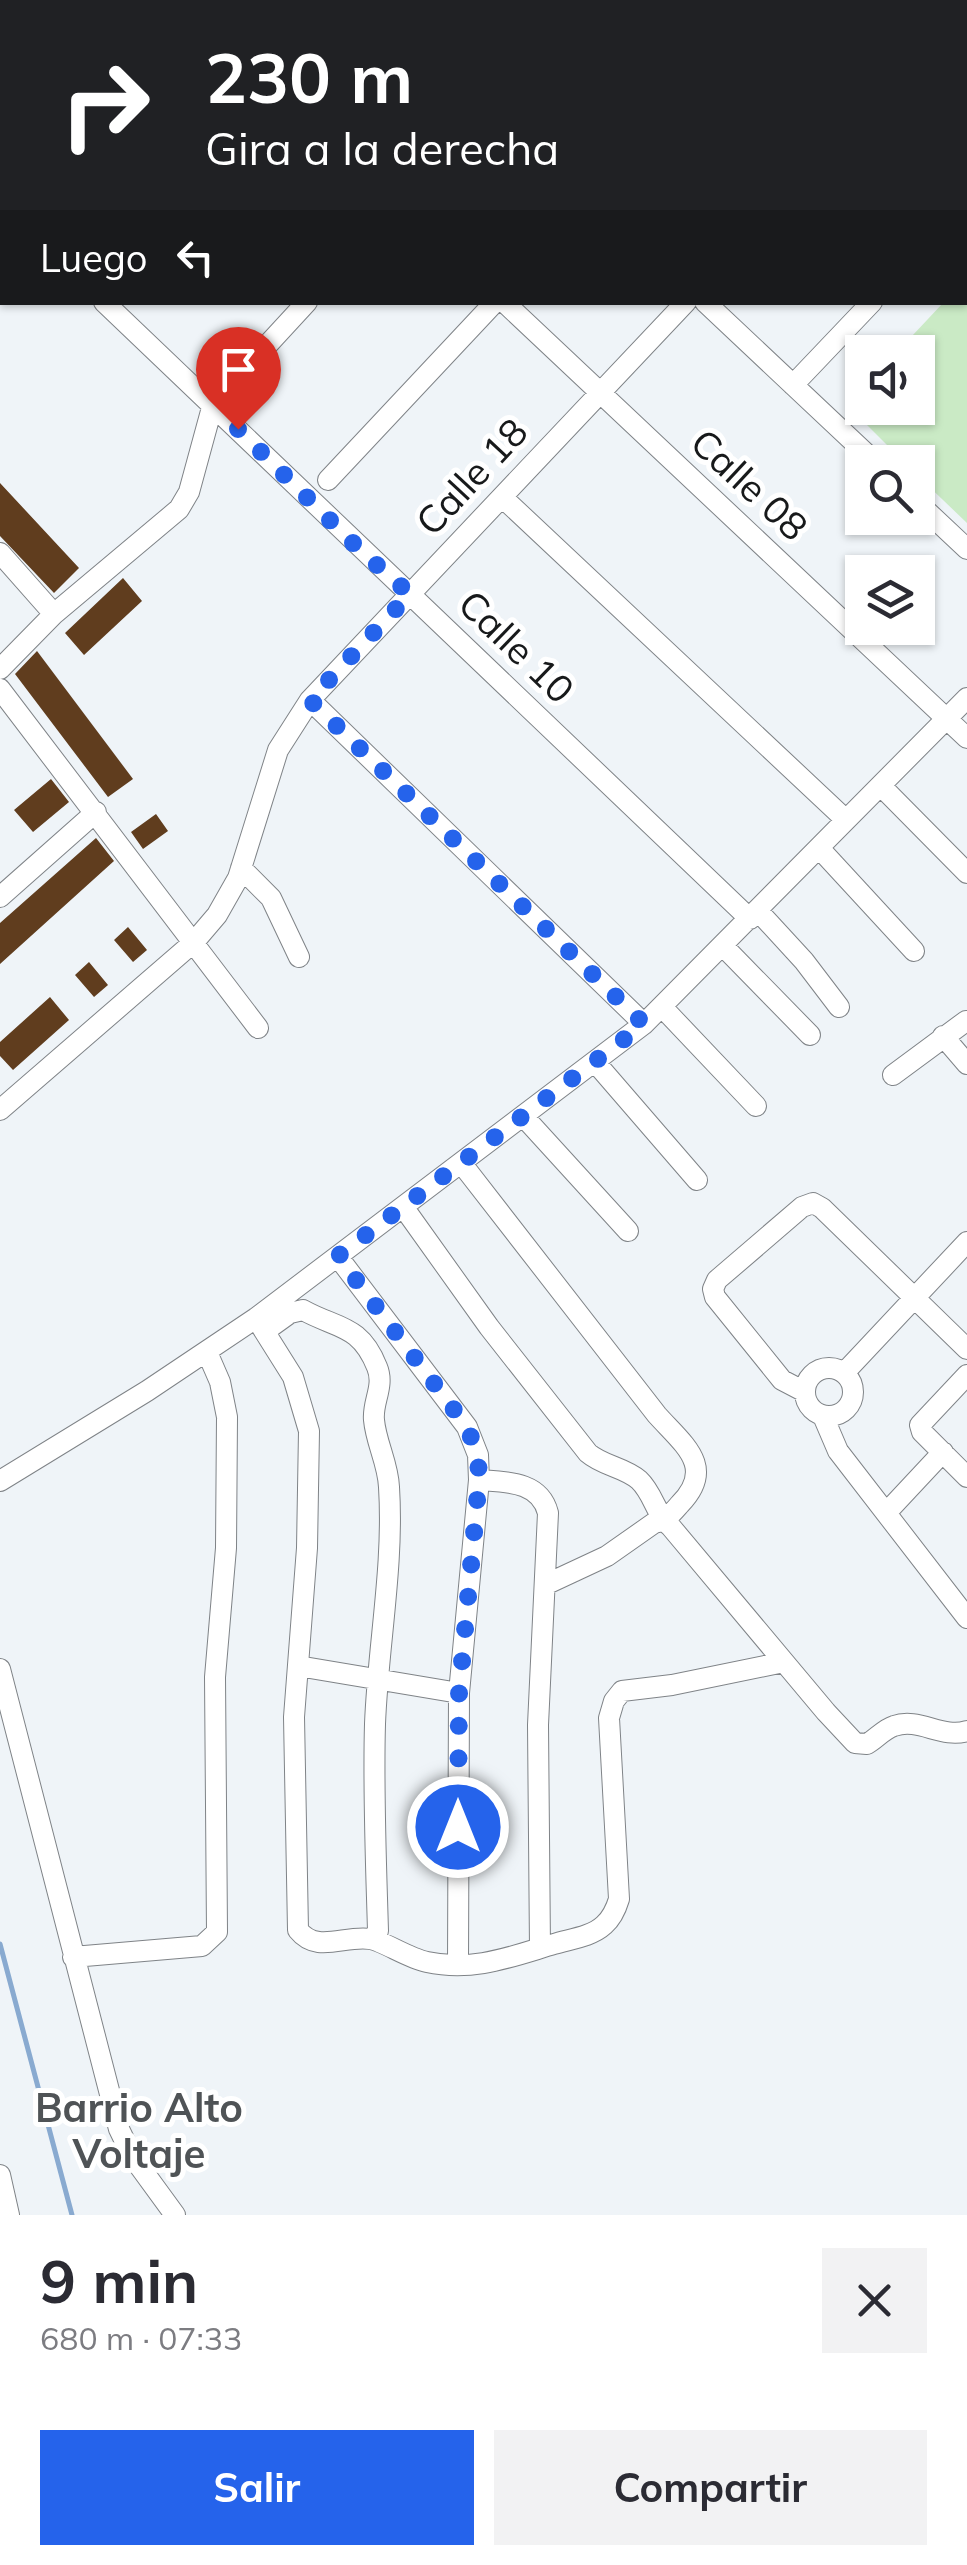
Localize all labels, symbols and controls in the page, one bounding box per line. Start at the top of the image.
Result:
text: 230 m [205,33,413,121]
icon: right [40,40,170,170]
text: Gira a la derecha [205,120,559,176]
icon: left [168,230,223,285]
text: Luego [40,234,148,282]
pin [196,327,281,430]
map controls [845,335,935,645]
button: sound [845,335,935,425]
icon: arrive [211,342,266,397]
street label: Calle 18 [405,408,537,545]
street label: Calle 08 [681,418,818,550]
button: search [845,445,935,535]
button: layers [845,555,935,645]
street label: Calle 10 [449,580,585,713]
position arrow [406,1775,510,1879]
district label: Barrio Alto Voltaje [35,2082,243,2178]
text: 9 min [40,2243,198,2318]
button: close [822,2248,927,2353]
text: 680 m · 07:33 [40,2318,242,2358]
button: Salir [40,2430,474,2545]
button: Compartir [494,2430,927,2545]

